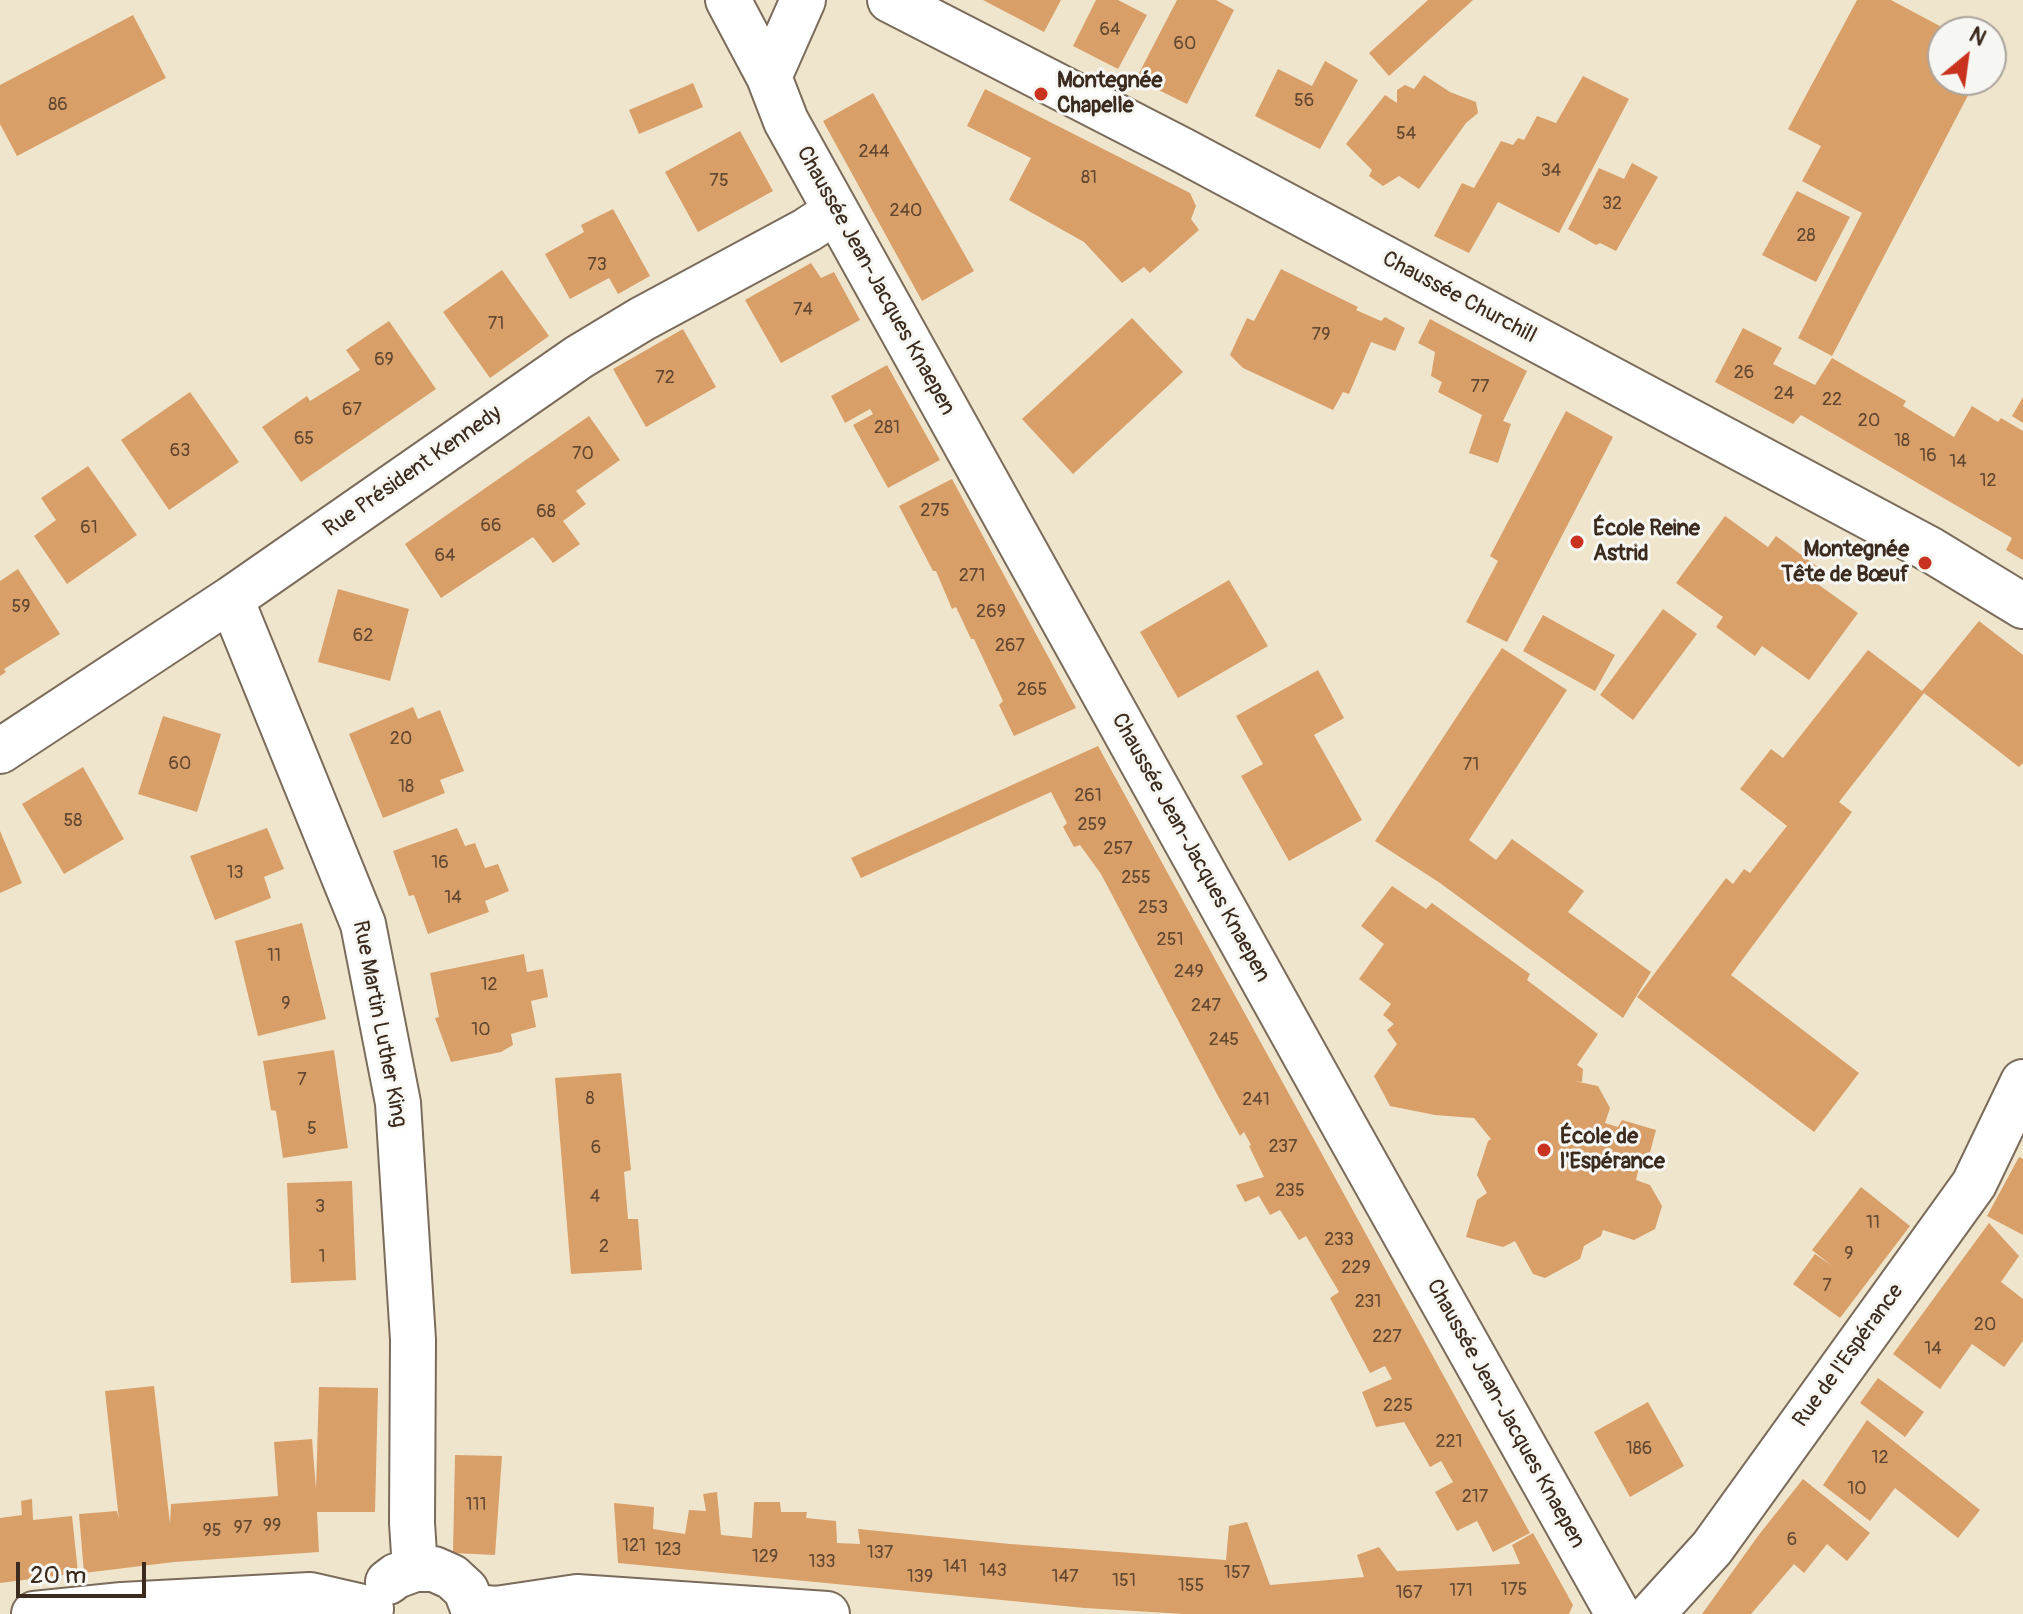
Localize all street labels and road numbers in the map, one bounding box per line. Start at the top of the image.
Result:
street label: Chaussée Jean-Jacques Knaepen [790,142,960,420]
street label: Chaussée Churchill [1377,246,1541,350]
street label: Rue Président Kennedy [319,401,507,543]
street label: Chaussée Jean-Jacques Knaepen [1105,709,1275,987]
street label: Rue Martin Luther King [346,919,412,1129]
street label: Chaussée Jean-Jacques Knaepen [1420,1275,1590,1553]
street label: Rue de l'Espérance [1788,1279,1910,1433]

